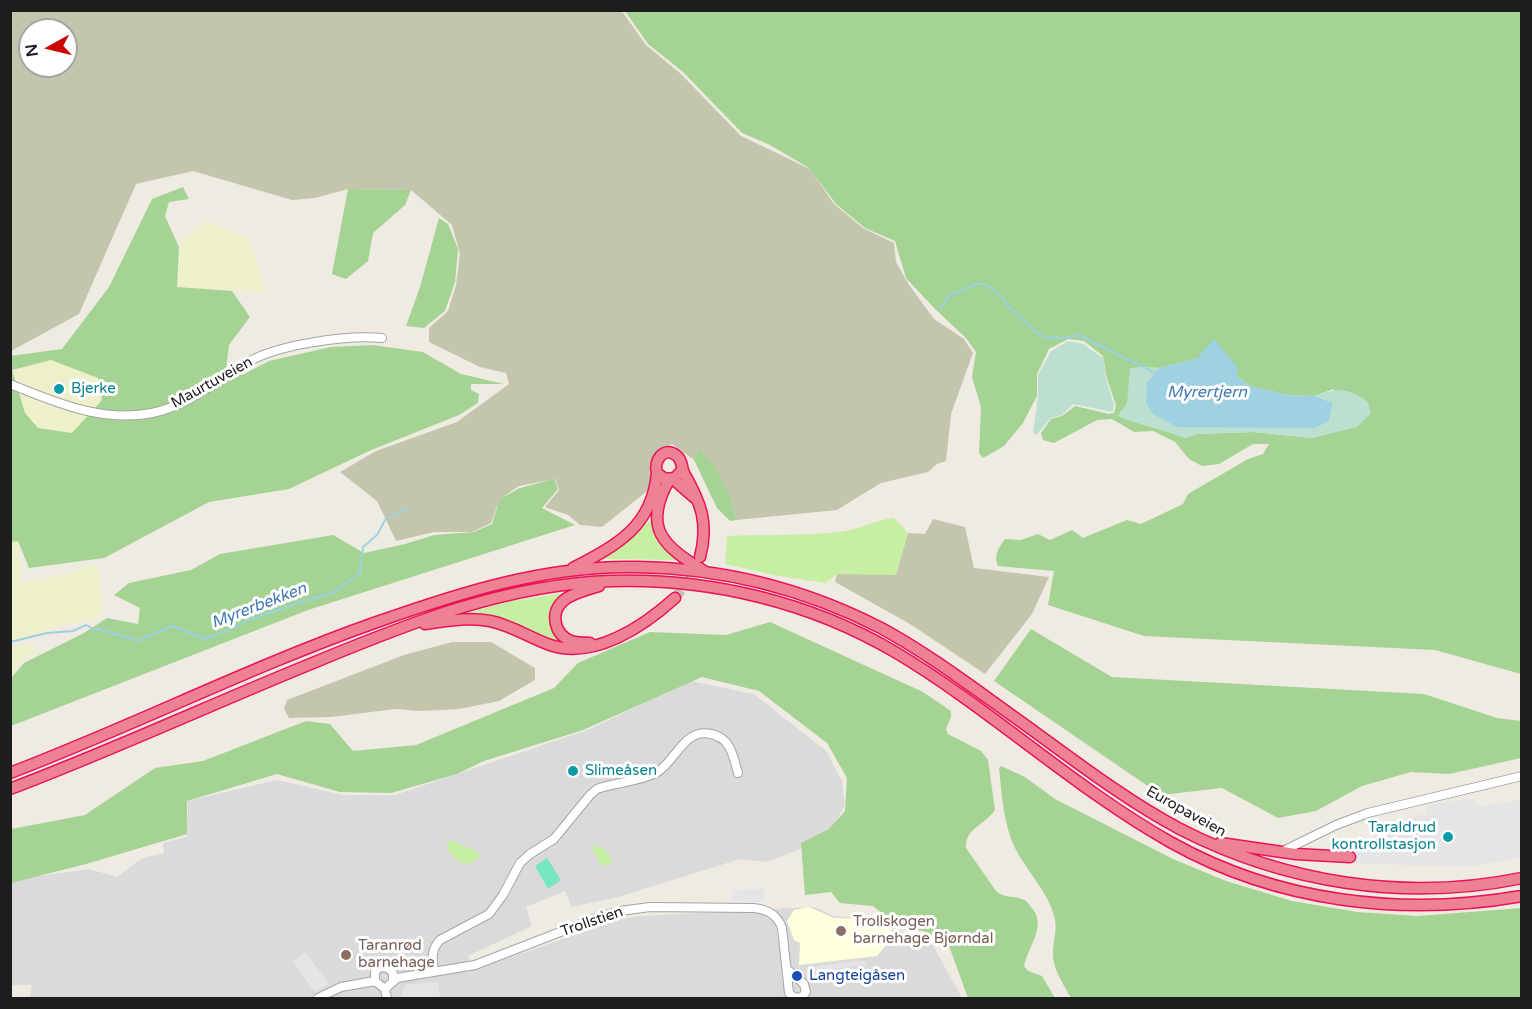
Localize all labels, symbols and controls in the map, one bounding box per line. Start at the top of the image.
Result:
north arrow [18,18,78,78]
text: N [21,42,43,58]
street label: Maurtuveien [168,353,256,413]
place label: Bjerke [71,380,116,398]
marker: Bjerke [52,382,66,396]
water label: Myrertjern [1167,383,1247,403]
water label: Myrerbekken [209,579,309,633]
place label: Slimeåsen [585,762,657,780]
marker: Slimeåsen [566,764,580,778]
street label: Europaveien [1143,783,1229,841]
place label: Taraldrud kontrollstasjon [1331,819,1436,854]
marker: Taraldrud kontrollstasjon [1441,830,1455,844]
street label: Trollstien [559,903,625,941]
place label: Trollskogen barnehage Bjørndal [853,913,993,948]
marker: Trollskogen barnehage Bjørndal [834,924,848,938]
place label: Taranrød barnehage [358,937,435,972]
marker: Taranrød barnehage [339,948,353,962]
place label: Langteigåsen [809,967,905,985]
marker: Langteigåsen [790,969,804,983]

